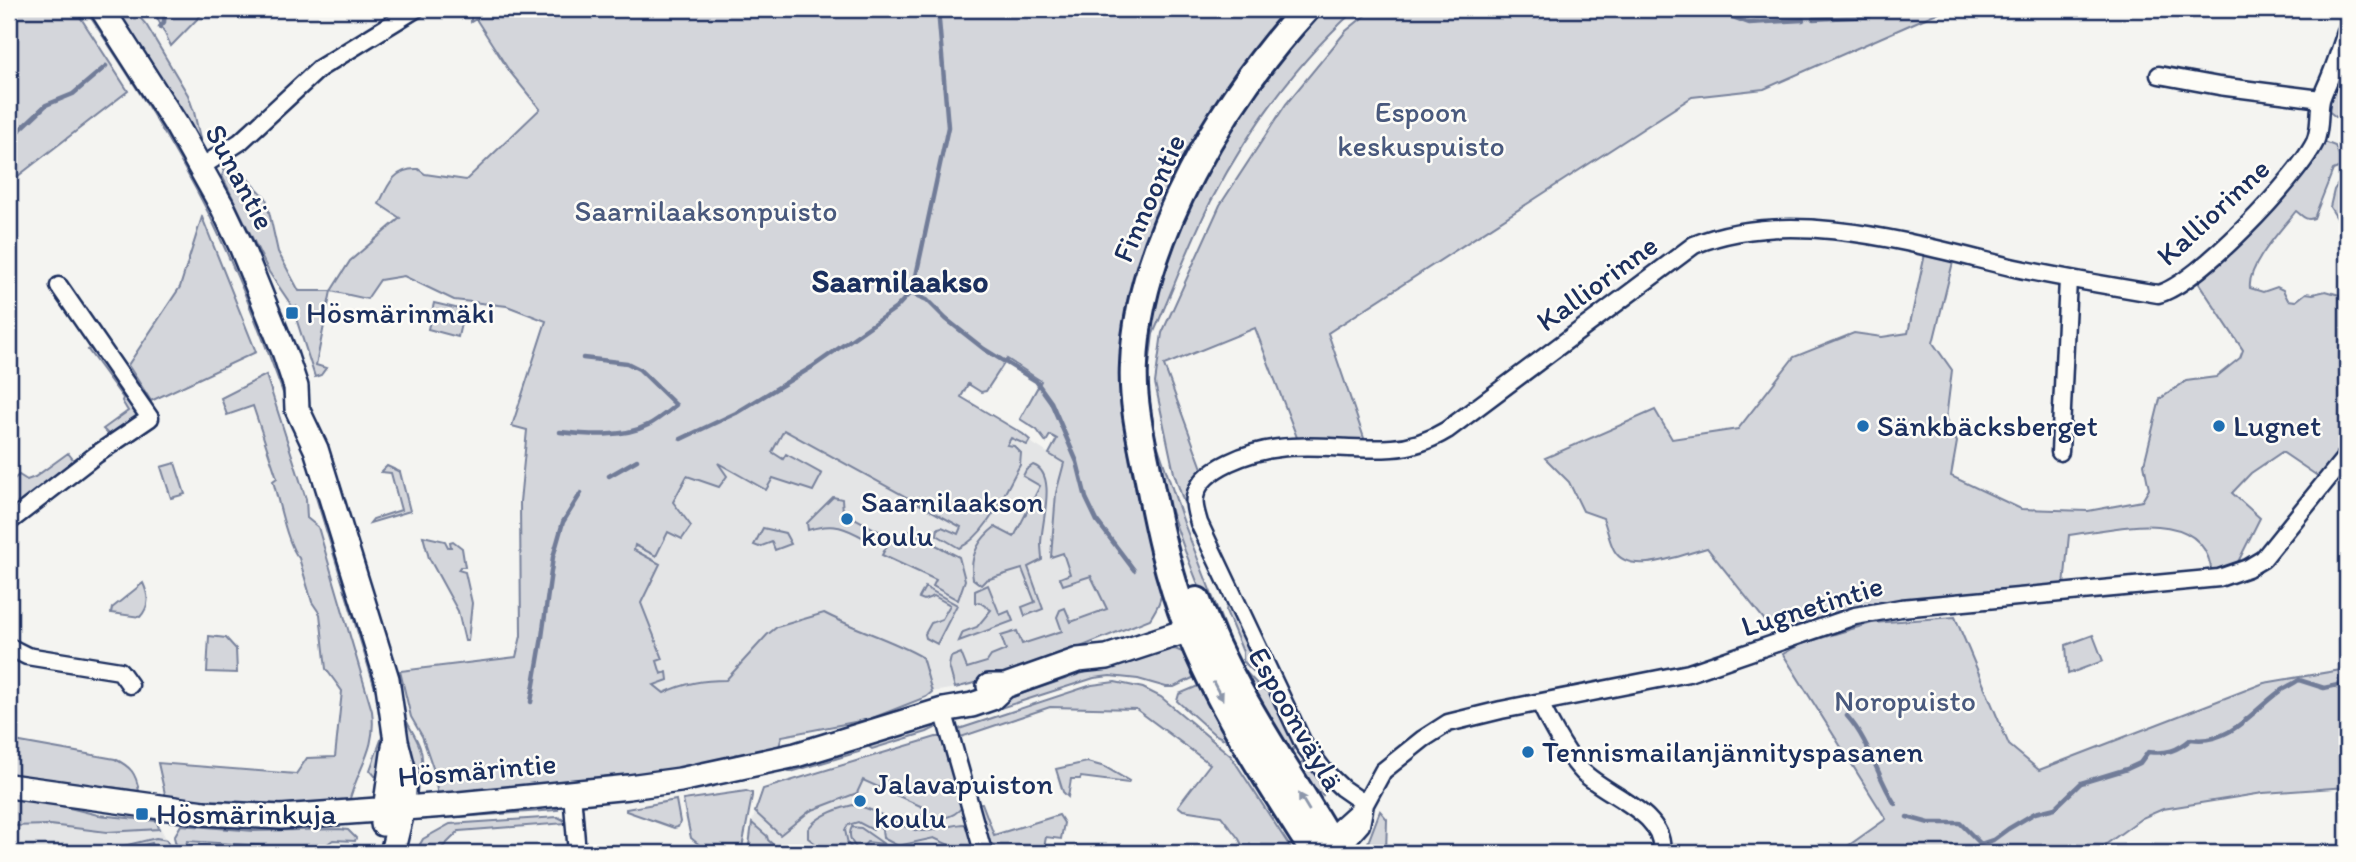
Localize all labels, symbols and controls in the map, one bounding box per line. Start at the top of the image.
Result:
park label: Espoon keskuspuisto [1337,93,1505,164]
street label: Sunantie [197,118,284,236]
street label: Finnoontie [1104,128,1193,268]
street label: Kalliorinne [2148,150,2277,273]
park label: Saarnilaaksonpuisto [575,192,837,229]
street label: Kalliorinne [1529,226,1665,339]
district label: Saarnilaakso [812,262,988,300]
place label: Hösmärinmäki [306,294,495,331]
marker: Hösmärinmäki [284,305,300,321]
place label: Sänkbäcksberget [1877,407,2098,444]
place label: Lugnet [2233,407,2321,444]
marker: Sänkbäcksberget [1855,418,1871,434]
marker: Lugnet [2211,418,2227,434]
place label: Saarnilaakson koulu [861,483,1044,554]
marker: Saarnilaakson koulu [839,511,855,527]
street label: Lugnetintie [1737,566,1887,645]
street label: Espoonväylä [1240,640,1353,798]
one-way arrow [1212,682,1224,702]
park label: Noropuisto [1834,682,1976,719]
place label: Tennismailanjännityspasanen [1542,733,1924,770]
street label: Hösmärintie [396,744,558,795]
marker: Tennismailanjännityspasanen [1520,744,1536,760]
place label: Jalavapuiston koulu [874,765,1053,836]
one-way arrow [1298,792,1311,811]
marker: Jalavapuiston koulu [852,793,868,809]
place label: Hösmärinkuja [156,795,337,832]
marker: Hösmärinkuja [134,806,150,822]

